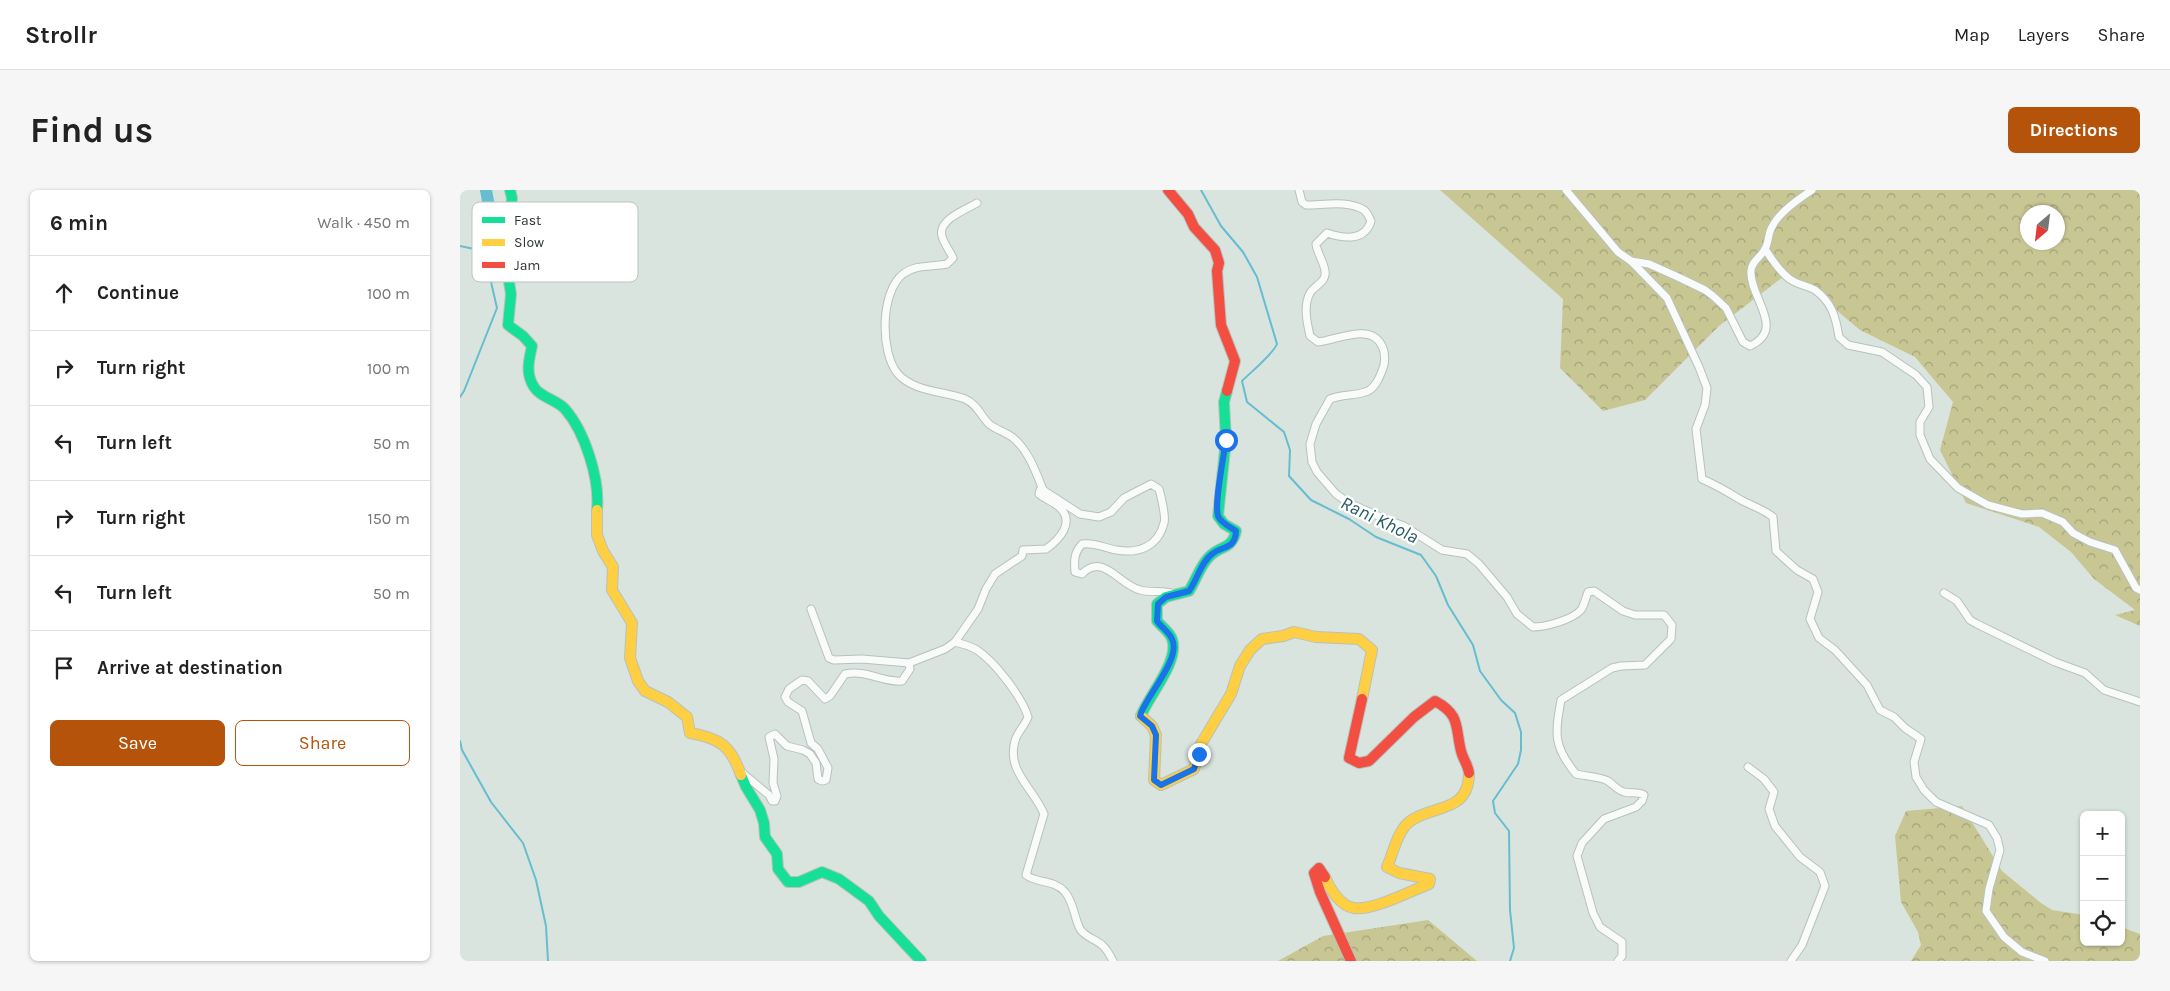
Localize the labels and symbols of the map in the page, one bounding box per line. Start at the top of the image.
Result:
legend [472,202,638,282]
north arrow [2020,205,2065,250]
text: Fast [514,212,541,229]
text: Slow [514,234,544,251]
text: Jam [514,257,540,274]
route start [1215,429,1238,452]
water label: Rani Khola [1337,492,1422,548]
route end [1188,743,1211,766]

